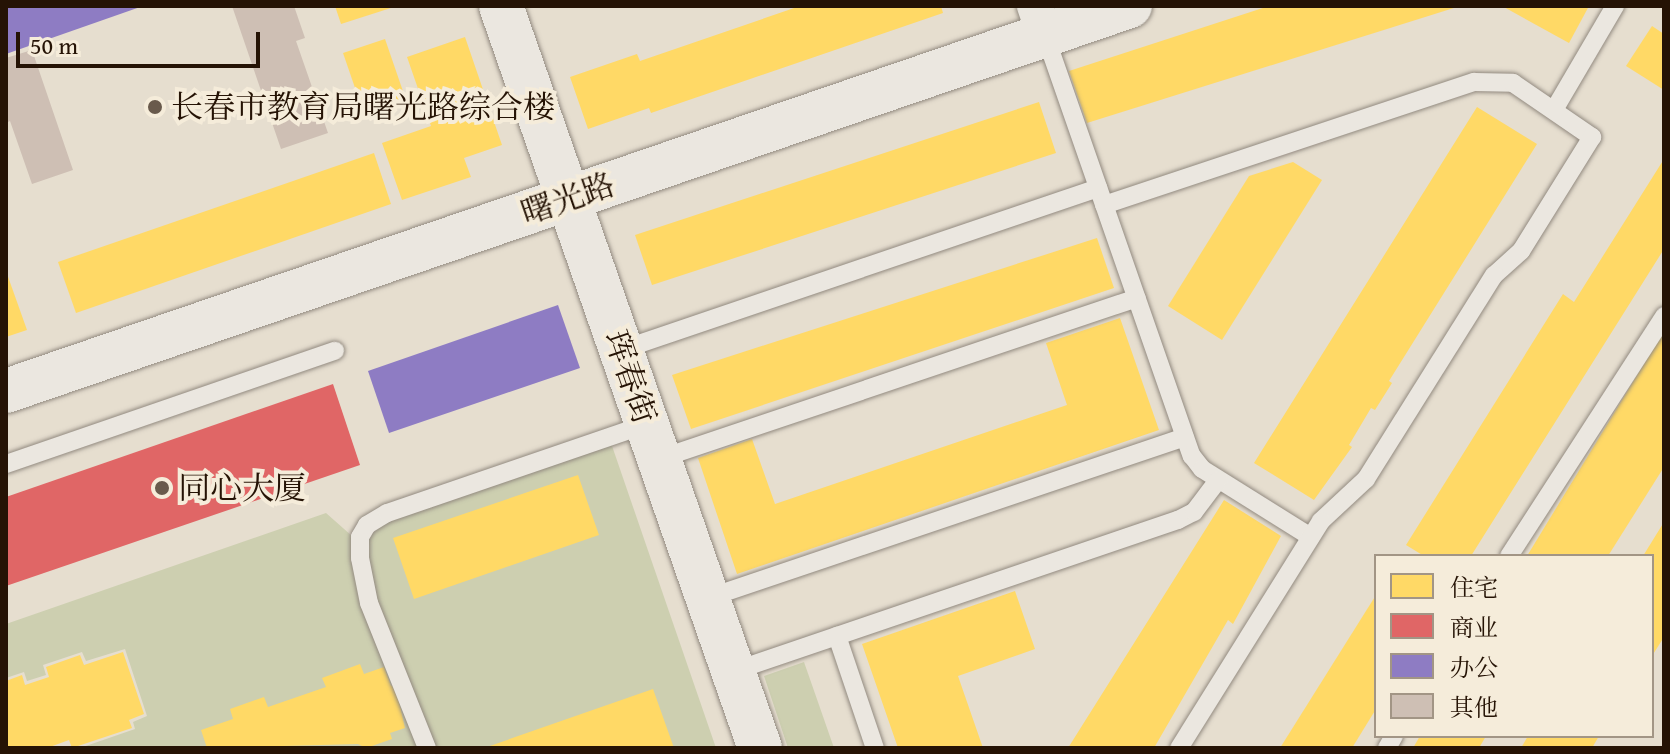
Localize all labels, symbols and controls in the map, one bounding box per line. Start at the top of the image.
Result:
scale bar [20,16,264,66]
text: 50 m [30,28,78,63]
place label: 长春市教育局曙光路综合楼 [171,88,555,126]
marker: 长春市教育局曙光路综合楼 [146,98,164,116]
street label: 曙光路 [516,165,620,233]
street label: 珲春街 [596,325,664,429]
place label: 同心大厦 [178,469,306,507]
marker: 同心大厦 [153,479,171,497]
legend [1374,554,1654,738]
text: 住宅 [1450,570,1498,605]
text: 商业 [1450,610,1498,645]
text: 办公 [1450,650,1498,685]
text: 其他 [1450,690,1498,725]

